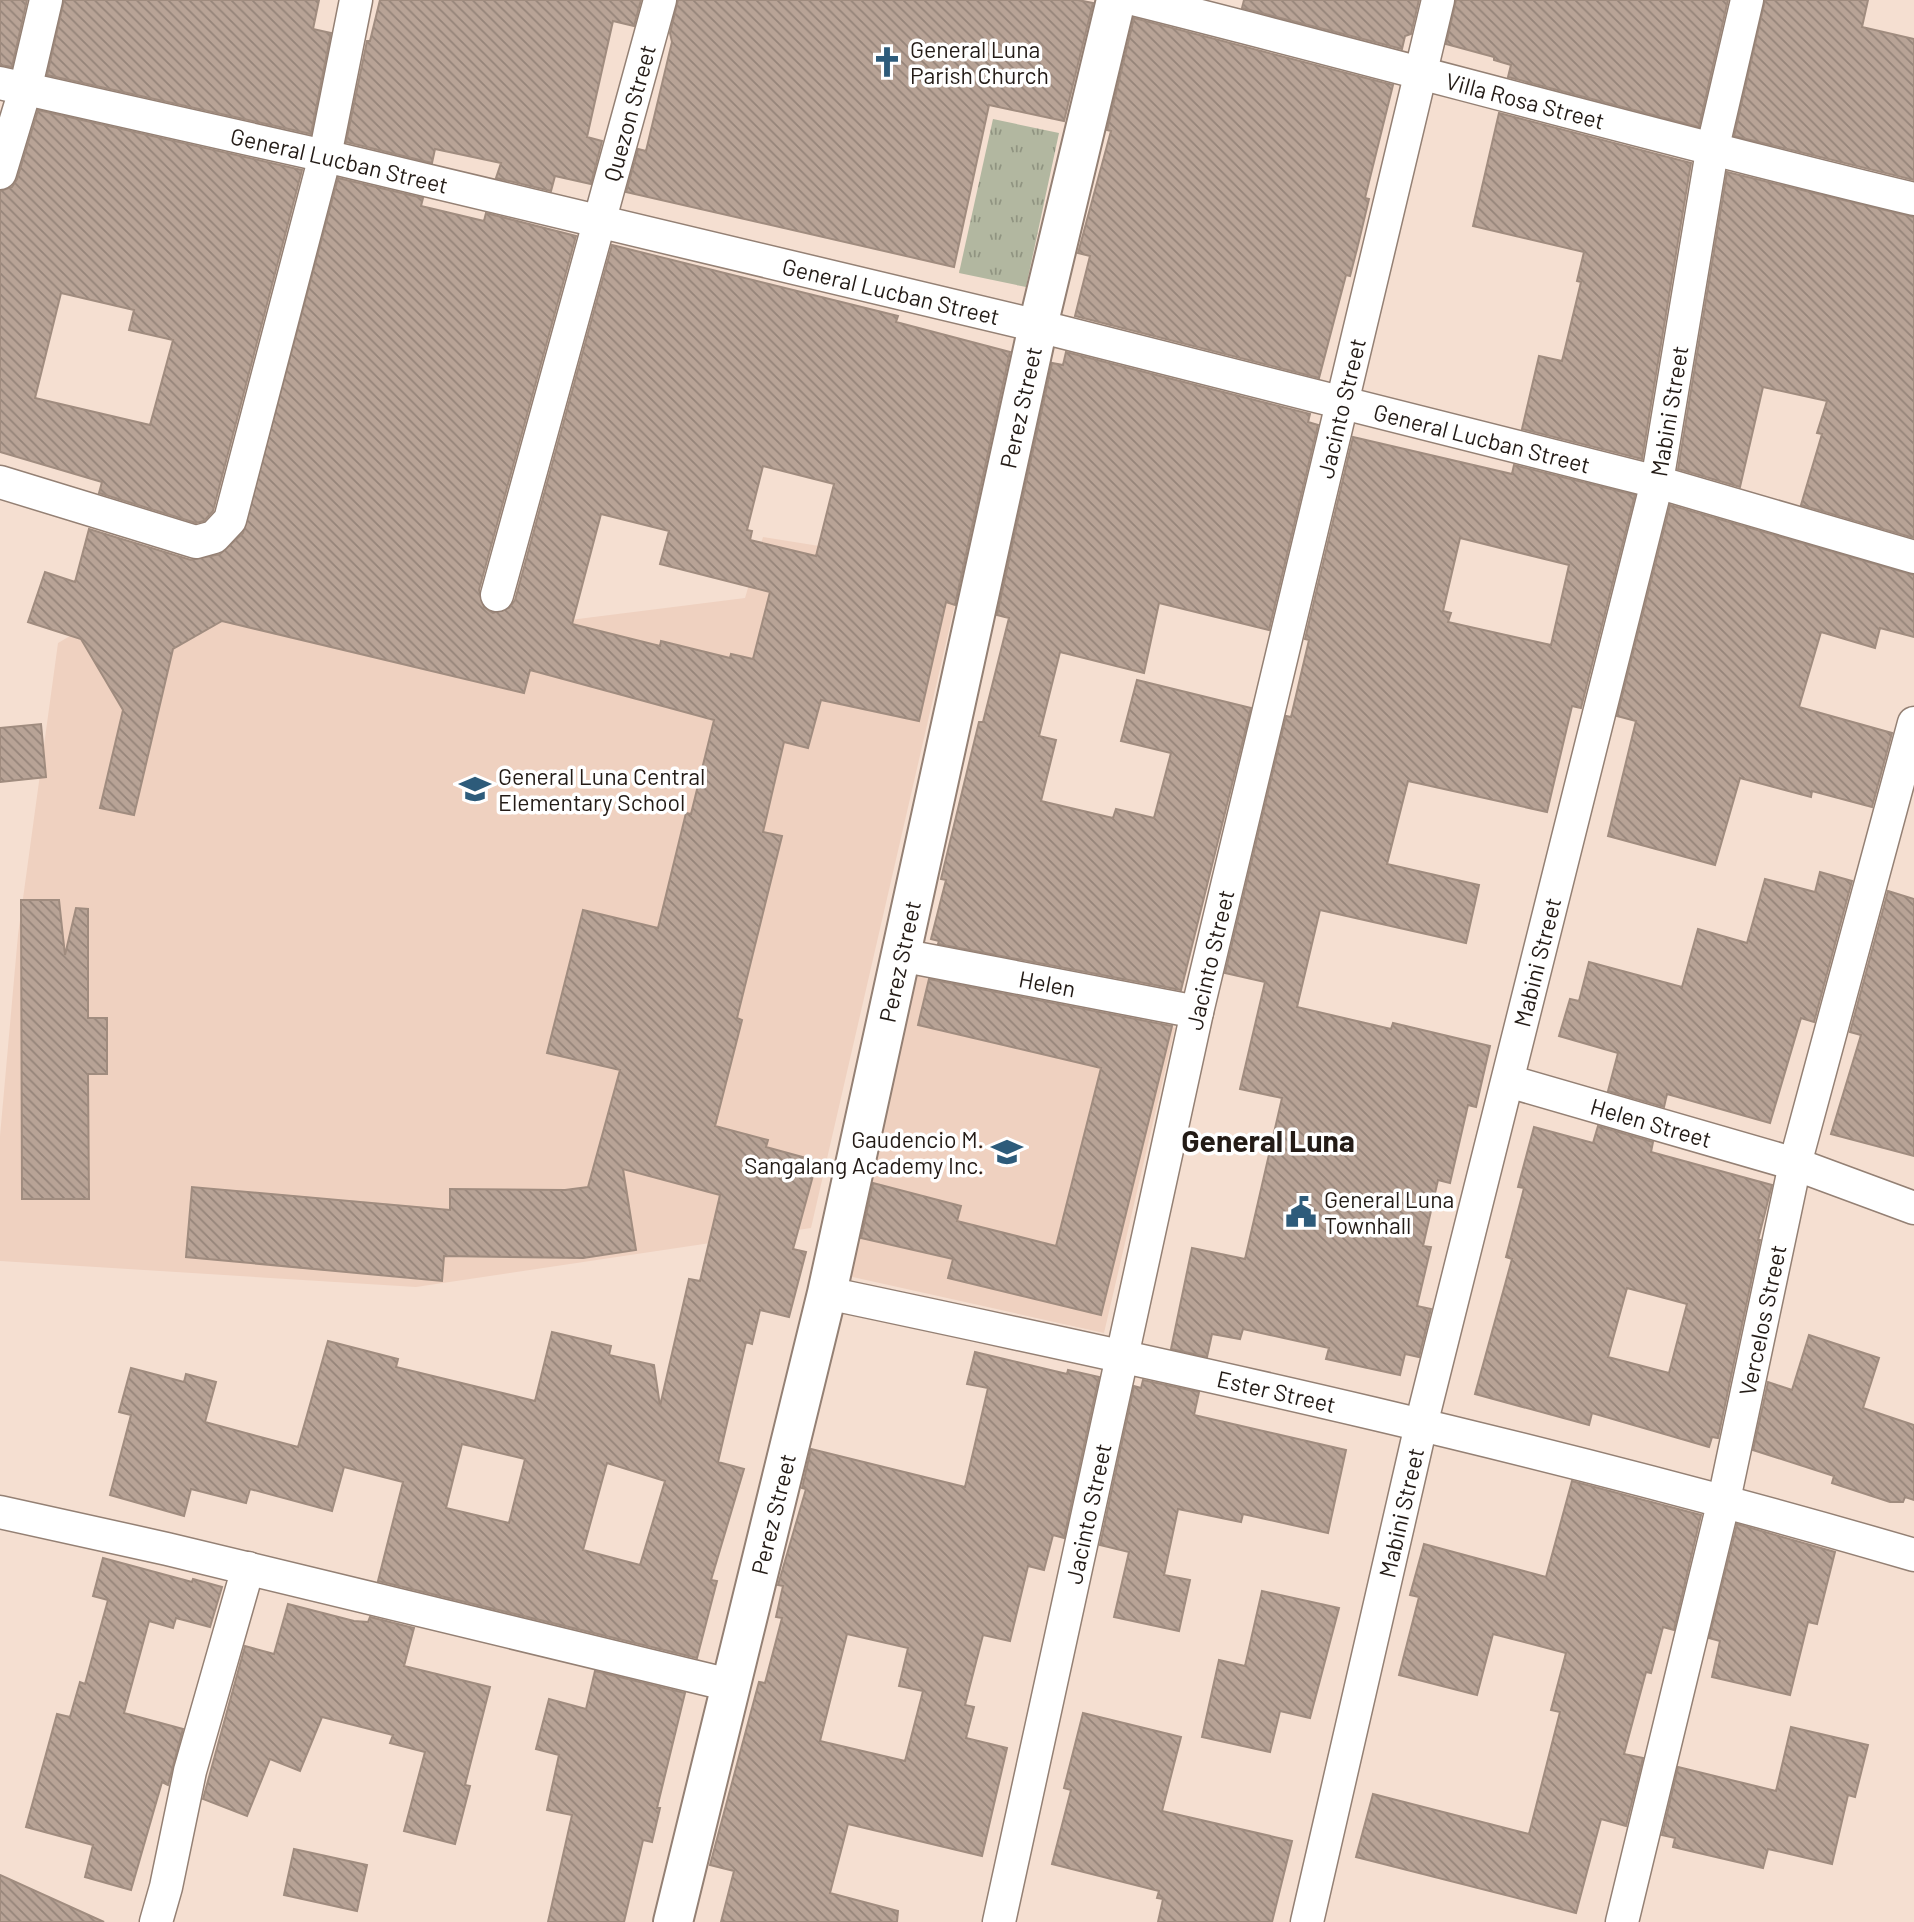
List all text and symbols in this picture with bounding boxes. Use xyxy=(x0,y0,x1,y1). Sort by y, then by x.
place label: General Luna Parish Church xyxy=(910,35,1049,89)
street label: Quezon Street xyxy=(597,41,661,184)
church icon: General Luna Parish Church xyxy=(870,45,904,79)
street label: Villa Rosa Street xyxy=(1443,66,1608,135)
street label: General Lucban Street xyxy=(228,121,451,199)
street label: General Lucban Street xyxy=(780,252,1002,330)
street label: Jacinto Street xyxy=(1311,335,1371,481)
street label: Mabini Street xyxy=(1644,343,1693,479)
street label: Perez Street xyxy=(993,344,1047,471)
street label: General Lucban Street xyxy=(1371,397,1593,479)
place label: General Luna Central Elementary School xyxy=(498,762,705,816)
school or university icon: General Luna Central Elementary School xyxy=(458,772,492,806)
street label: Jacinto Street xyxy=(1180,887,1240,1033)
street label: Mabini Street xyxy=(1507,895,1566,1030)
street label: Perez Street xyxy=(872,898,926,1025)
street label: Helen xyxy=(1017,964,1078,1002)
street label: Helen Street xyxy=(1587,1092,1715,1153)
district label: General Luna xyxy=(1181,1122,1355,1158)
place label: Gaudencio M. Sangalang Academy Inc. xyxy=(744,1125,984,1179)
school or university icon: Gaudencio M. Sangalang Academy Inc. xyxy=(990,1135,1024,1169)
place label: General Luna Townhall xyxy=(1324,1185,1454,1239)
public building icon: General Luna Townhall xyxy=(1284,1195,1318,1229)
street label: Vercelos Street xyxy=(1732,1242,1792,1398)
street label: Ester Street xyxy=(1214,1364,1339,1418)
street label: Jacinto Street xyxy=(1059,1441,1117,1587)
street label: Mabini Street xyxy=(1372,1445,1429,1580)
street label: Perez Street xyxy=(745,1451,801,1577)

